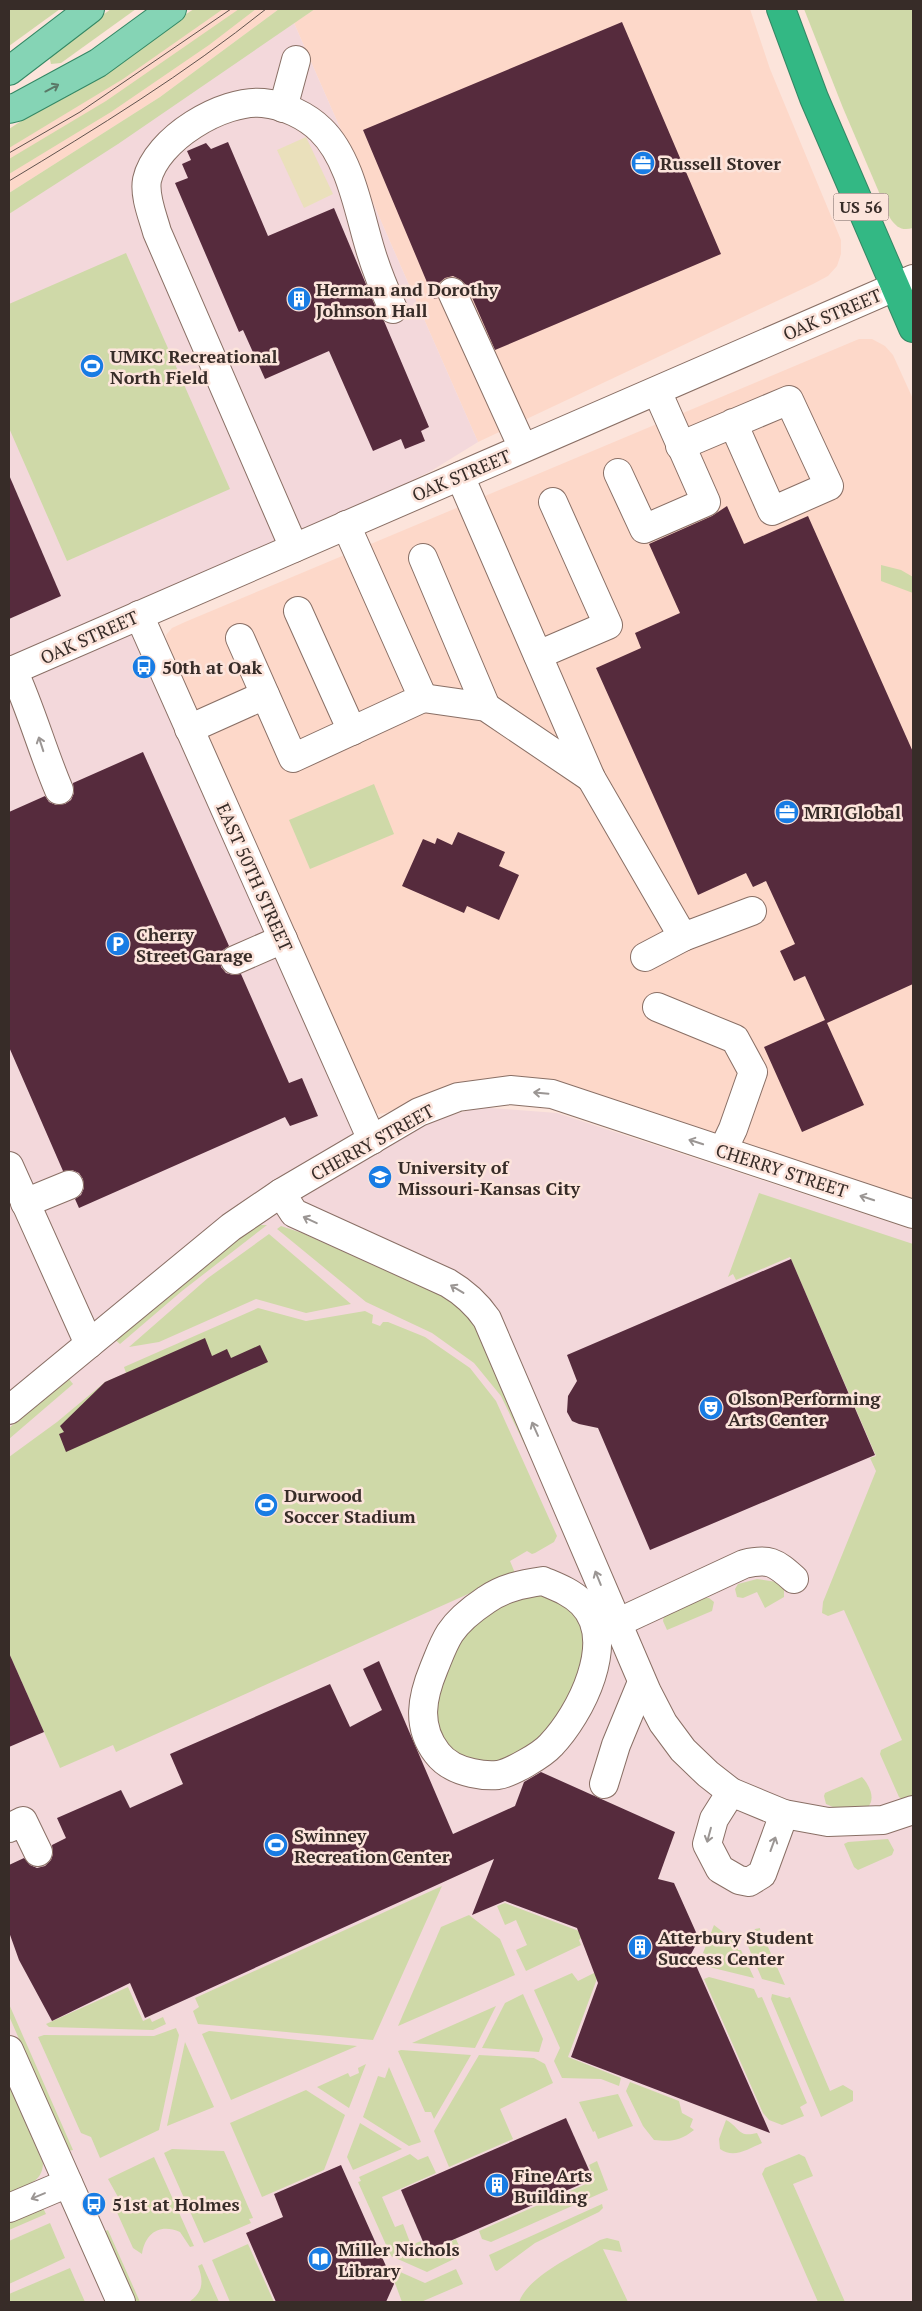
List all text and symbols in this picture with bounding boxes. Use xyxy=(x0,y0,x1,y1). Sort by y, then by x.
one-way arrow xyxy=(45,83,60,93)
office icon: Russell Stover xyxy=(630,150,656,176)
place label: Russell Stover xyxy=(660,151,781,175)
road number: US 56 xyxy=(834,193,888,220)
place label: Herman and Dorothy Johnson Hall xyxy=(316,277,499,322)
street label: OAK STREET xyxy=(779,282,885,346)
building icon: Herman and Dorothy Johnson Hall xyxy=(286,286,312,312)
place label: UMKC Recreational North Field xyxy=(110,344,278,389)
sports icon: UMKC Recreational North Field xyxy=(79,353,105,379)
street label: OAK STREET xyxy=(408,443,514,507)
street label: OAK STREET xyxy=(36,605,142,669)
bus stop icon: 50th at Oak xyxy=(131,654,157,680)
place label: 50th at Oak xyxy=(162,655,263,679)
one-way arrow xyxy=(35,737,45,753)
street label: EAST 50TH STREET xyxy=(211,799,299,955)
office icon: MRI Global xyxy=(774,799,800,825)
place label: MRI Global xyxy=(804,800,901,824)
place label: Cherry Street Garage xyxy=(136,922,253,967)
parking icon: Cherry Street Garage xyxy=(105,931,131,957)
one-way arrow xyxy=(534,1088,550,1098)
street label: CHERRY STREET xyxy=(306,1098,438,1186)
one-way arrow xyxy=(688,1136,704,1146)
street label: CHERRY STREET xyxy=(713,1137,851,1203)
place label: University of Missouri-Kansas City xyxy=(398,1155,580,1200)
school or university icon: University of Missouri-Kansas City xyxy=(367,1164,393,1190)
one-way arrow xyxy=(859,1193,875,1203)
one-way arrow xyxy=(303,1215,318,1224)
one-way arrow xyxy=(451,1284,465,1294)
place label: Olson Performing Arts Center xyxy=(728,1386,881,1431)
theatre icon: Olson Performing Arts Center xyxy=(698,1395,724,1421)
one-way arrow xyxy=(529,1422,539,1437)
place label: Durwood Soccer Stadium xyxy=(284,1483,416,1528)
sports icon: Durwood Soccer Stadium xyxy=(253,1492,279,1518)
one-way arrow xyxy=(593,1571,603,1586)
place label: Swinney Recreation Center xyxy=(294,1823,450,1868)
one-way arrow xyxy=(704,1827,714,1843)
sports icon: Swinney Recreation Center xyxy=(263,1832,289,1858)
one-way arrow xyxy=(769,1837,778,1852)
place label: Atterbury Student Success Center xyxy=(658,1925,814,1970)
building icon: Atterbury Student Success Center xyxy=(627,1934,653,1960)
place label: Fine Arts Building xyxy=(514,2163,592,2208)
building icon: Fine Arts Building xyxy=(484,2172,510,2198)
one-way arrow xyxy=(31,2191,46,2201)
bus stop icon: 51st at Holmes xyxy=(81,2191,107,2217)
place label: 51st at Holmes xyxy=(112,2192,240,2216)
place label: Miller Nichols Library xyxy=(338,2237,460,2282)
library icon: Miller Nichols Library xyxy=(307,2246,333,2272)

